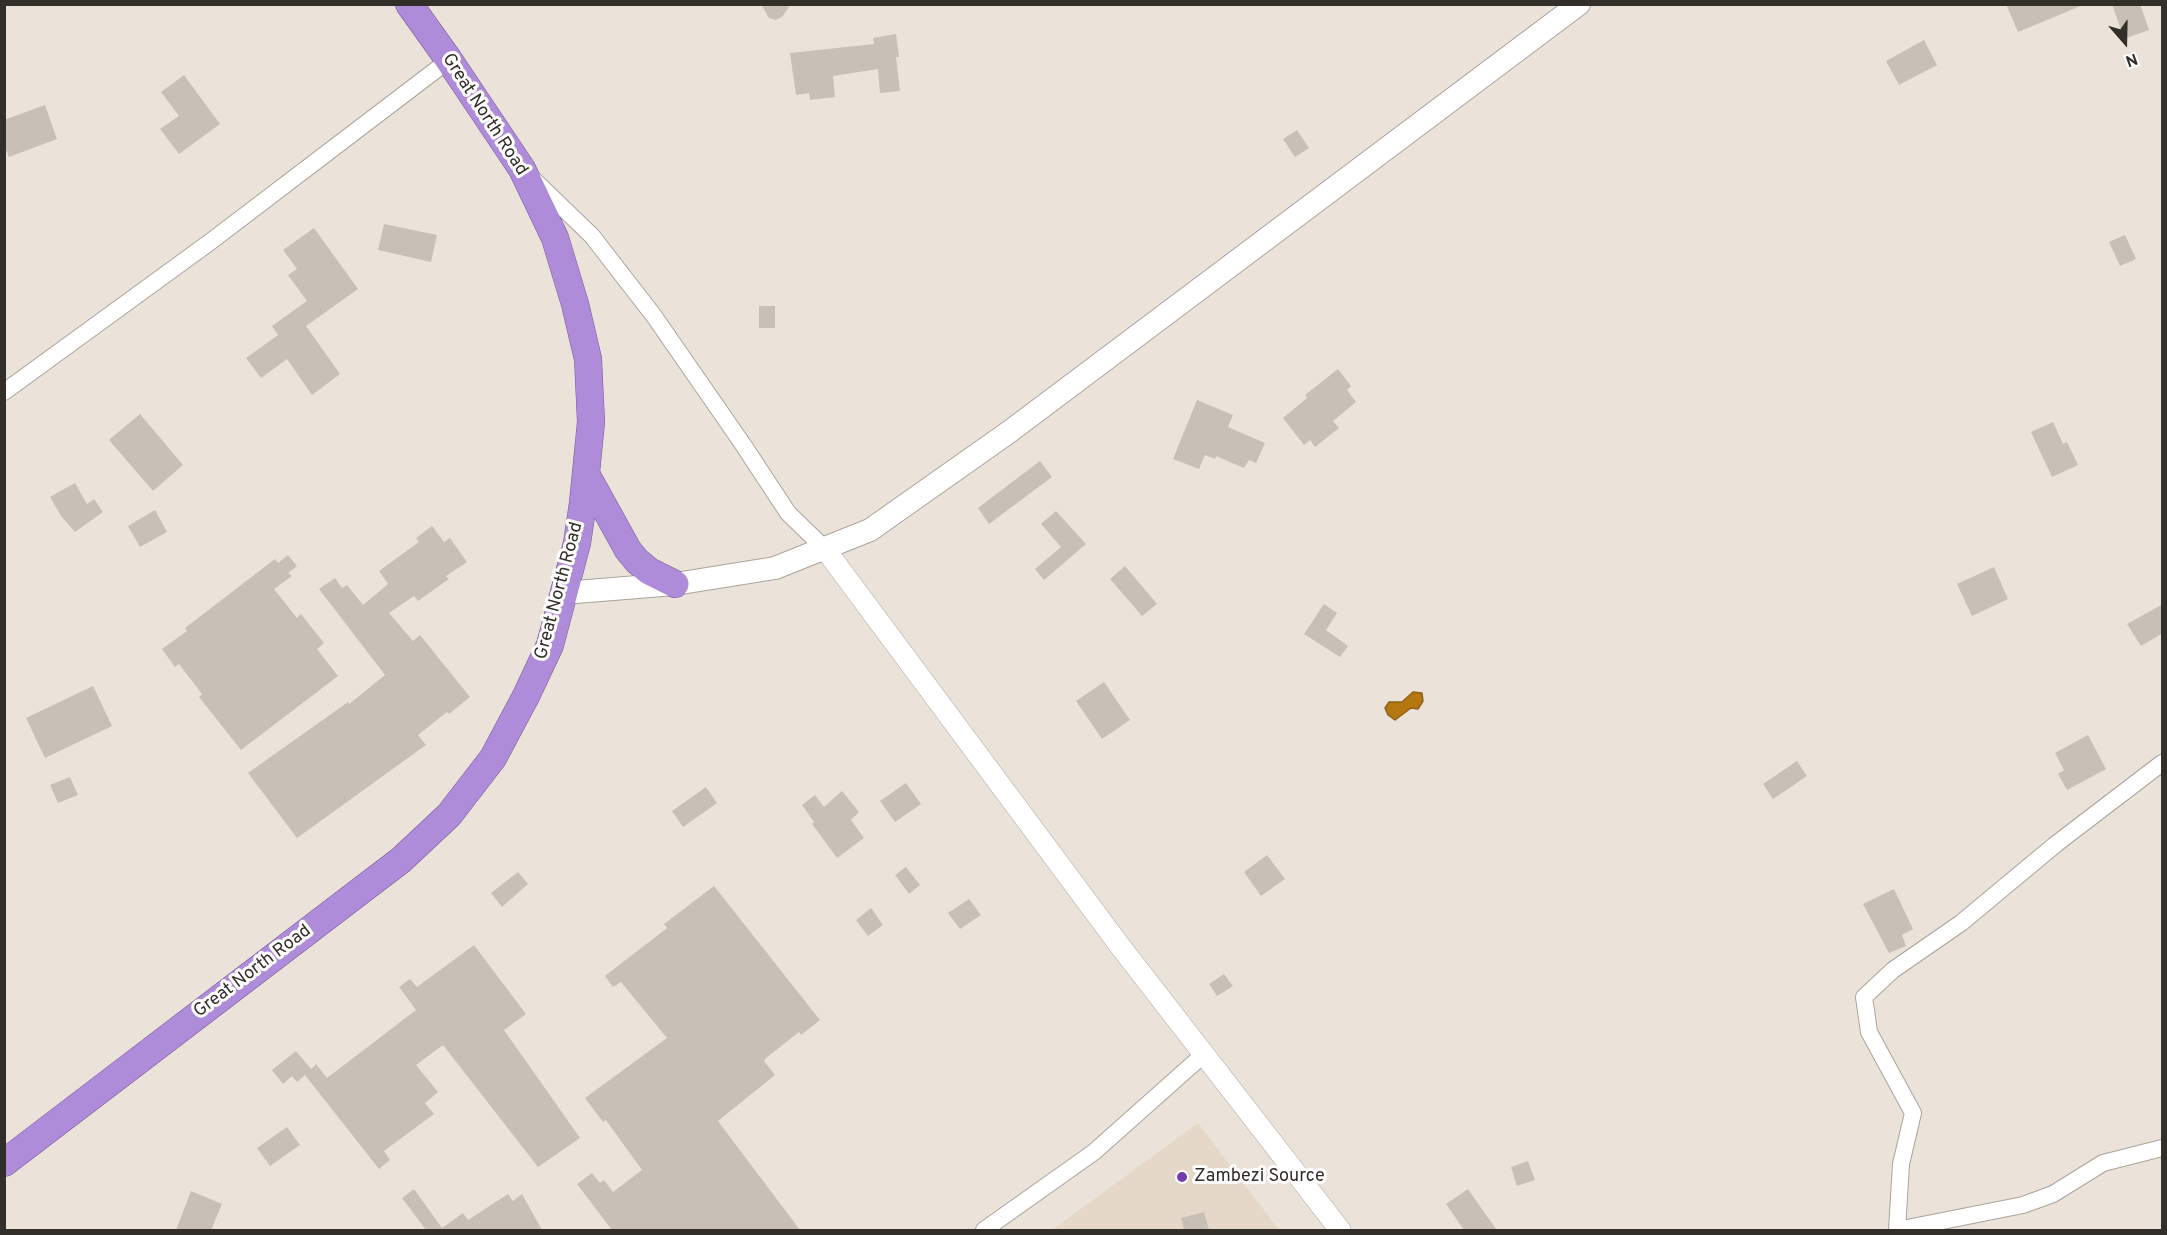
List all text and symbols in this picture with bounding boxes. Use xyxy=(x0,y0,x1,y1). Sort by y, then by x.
north arrow xyxy=(2095,12,2155,72)
text: N xyxy=(2122,48,2140,70)
street label: Great North Road xyxy=(436,50,532,180)
street label: Great North Road xyxy=(531,520,589,662)
street label: Great North Road xyxy=(190,921,316,1023)
place label: Zambezi Source xyxy=(1194,1166,1325,1188)
marker: Zambezi Source xyxy=(1175,1170,1189,1184)

